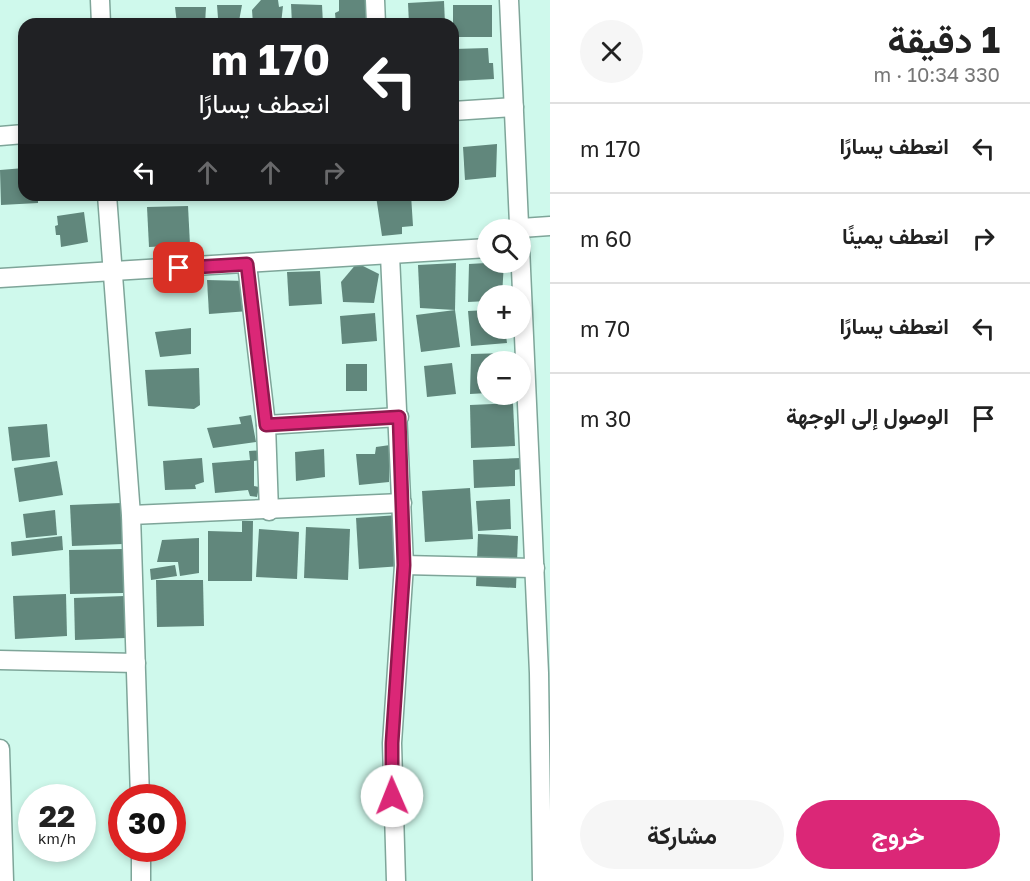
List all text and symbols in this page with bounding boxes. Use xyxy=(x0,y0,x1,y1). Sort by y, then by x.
text: 1 دقيقة xyxy=(888,18,1000,61)
button: close xyxy=(580,20,643,83)
text: 170 m xyxy=(211,34,330,84)
icon: left xyxy=(351,42,429,120)
text: 330 m · 10:34 xyxy=(873,62,1000,86)
text: انعطف يسارًا xyxy=(199,87,330,119)
text: انعطف يسارًا xyxy=(839,132,949,159)
icon: left xyxy=(967,132,1000,165)
text: 170 m xyxy=(580,135,641,162)
icon: left xyxy=(128,156,161,189)
icon: ahead xyxy=(191,156,224,189)
icon: ahead xyxy=(254,156,287,189)
icon: right xyxy=(317,156,350,189)
map controls xyxy=(477,219,531,405)
button: search xyxy=(477,219,531,273)
text: انعطف يمينًا xyxy=(842,222,949,249)
icon: right xyxy=(967,222,1000,255)
text: 60 m xyxy=(580,225,632,252)
pin xyxy=(153,242,204,293)
icon: arrive xyxy=(162,251,195,284)
button: + xyxy=(477,285,531,339)
text: انعطف يسارًا xyxy=(839,312,949,339)
icon: left xyxy=(967,312,1000,345)
text: 70 m xyxy=(580,315,630,342)
button: − xyxy=(477,351,531,405)
text: الوصول إلى الوجهة xyxy=(786,402,949,429)
icon: arrive xyxy=(967,402,1000,435)
text: 30 m xyxy=(580,405,632,432)
position arrow xyxy=(360,764,424,828)
speed limit sign: 30 xyxy=(108,784,186,862)
text: 22 xyxy=(39,798,75,834)
button: مشاركة xyxy=(580,800,784,869)
button: خروج xyxy=(796,800,1000,869)
text: km/h xyxy=(38,829,76,847)

